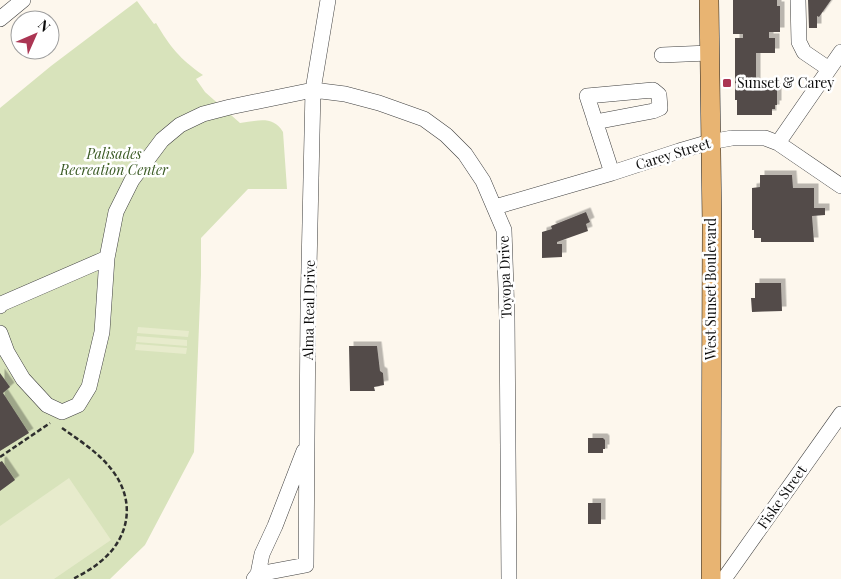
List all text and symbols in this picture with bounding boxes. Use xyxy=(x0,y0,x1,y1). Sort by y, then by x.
north arrow xyxy=(10,10,60,60)
text: N xyxy=(34,15,55,36)
place label: Sunset & Carey xyxy=(737,73,834,92)
marker: Sunset & Carey xyxy=(721,77,733,89)
street label: Carey Street xyxy=(633,133,714,174)
park label: Palisades Recreation Center xyxy=(59,144,169,179)
street label: West Sunset Boulevard xyxy=(701,218,720,361)
street label: Toyopa Drive xyxy=(494,235,515,319)
street label: Alma Real Drive xyxy=(298,260,319,361)
street label: Fiske Street xyxy=(753,460,811,532)

